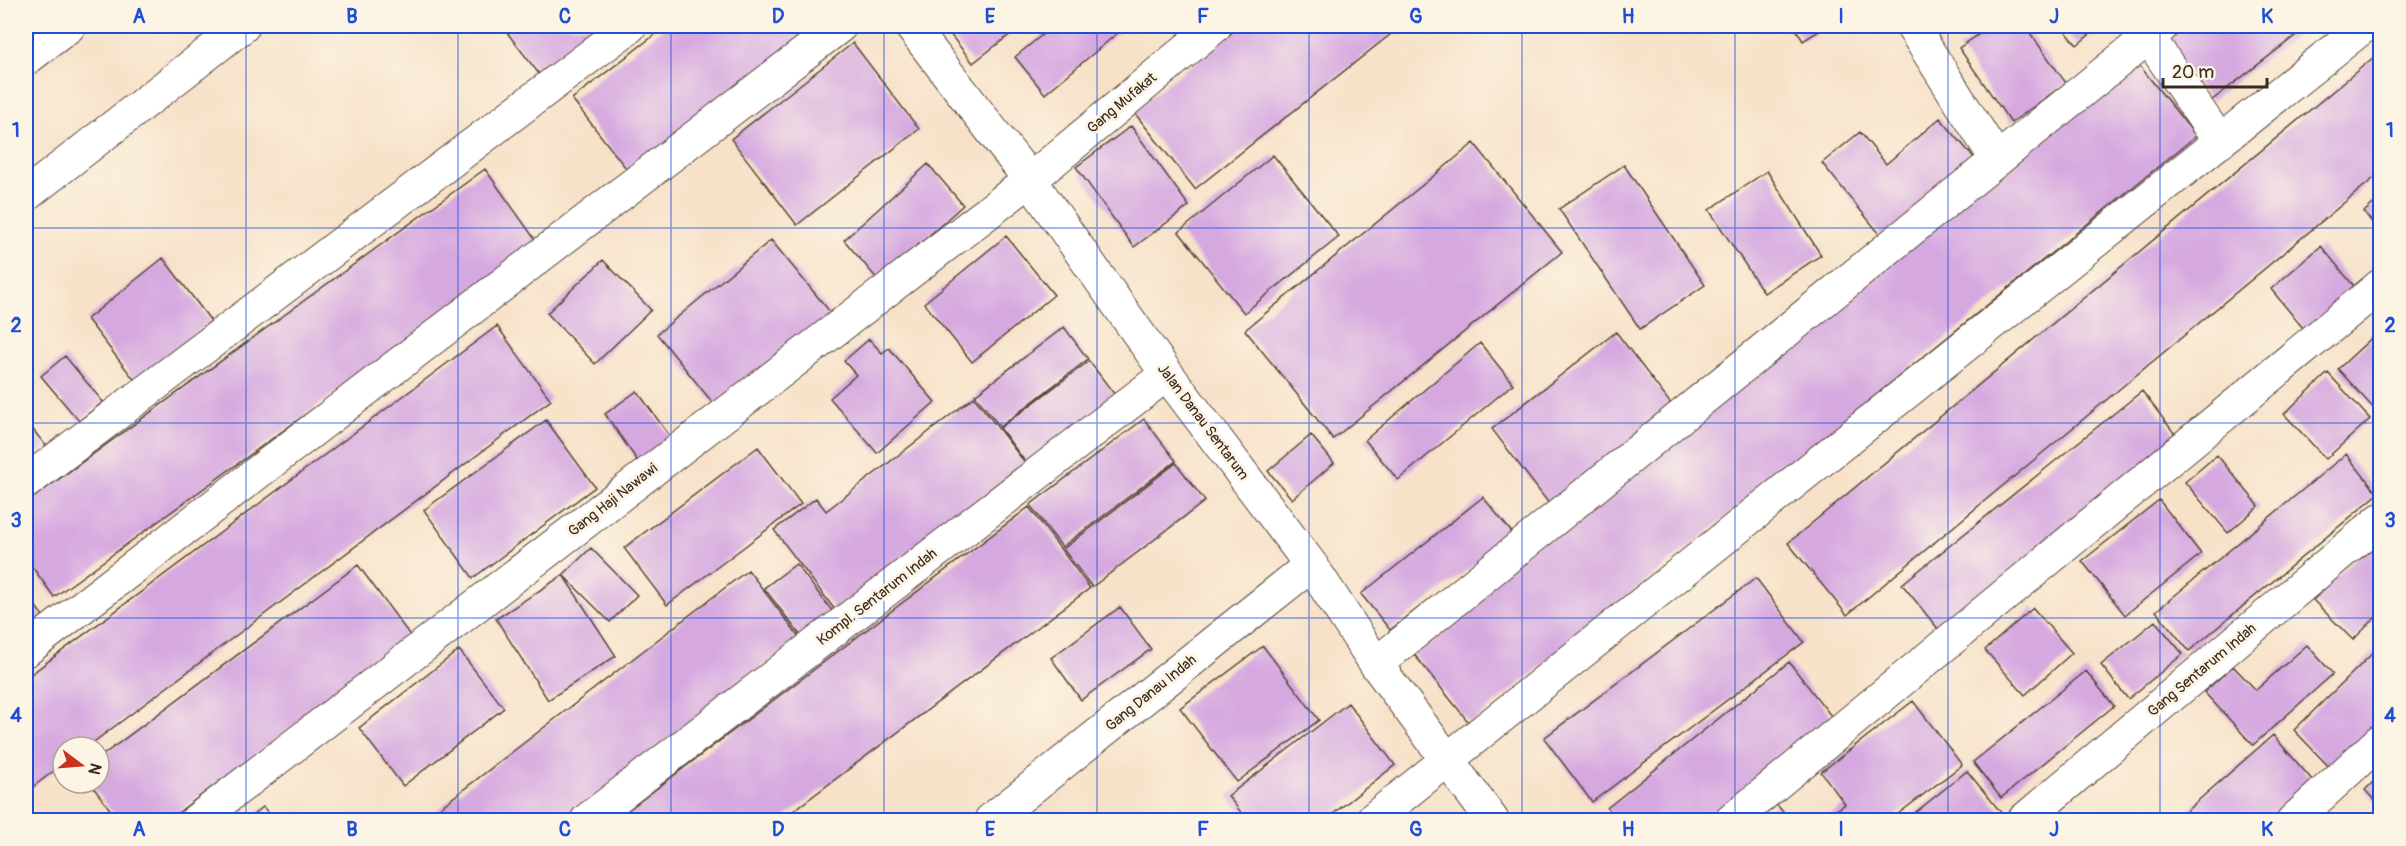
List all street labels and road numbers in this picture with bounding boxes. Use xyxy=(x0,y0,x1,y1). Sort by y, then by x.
street label: Gang Mufakat xyxy=(1083,68,1162,138)
street label: Jalan Danau Sentarum xyxy=(1153,360,1253,484)
street label: Gang Haji Nawawi xyxy=(564,459,662,541)
street label: Kompl. Sentarum Indah xyxy=(813,544,941,650)
street label: Gang Sentarum Indah xyxy=(2144,619,2260,721)
street label: Gang Danau Indah xyxy=(1102,650,1200,736)

